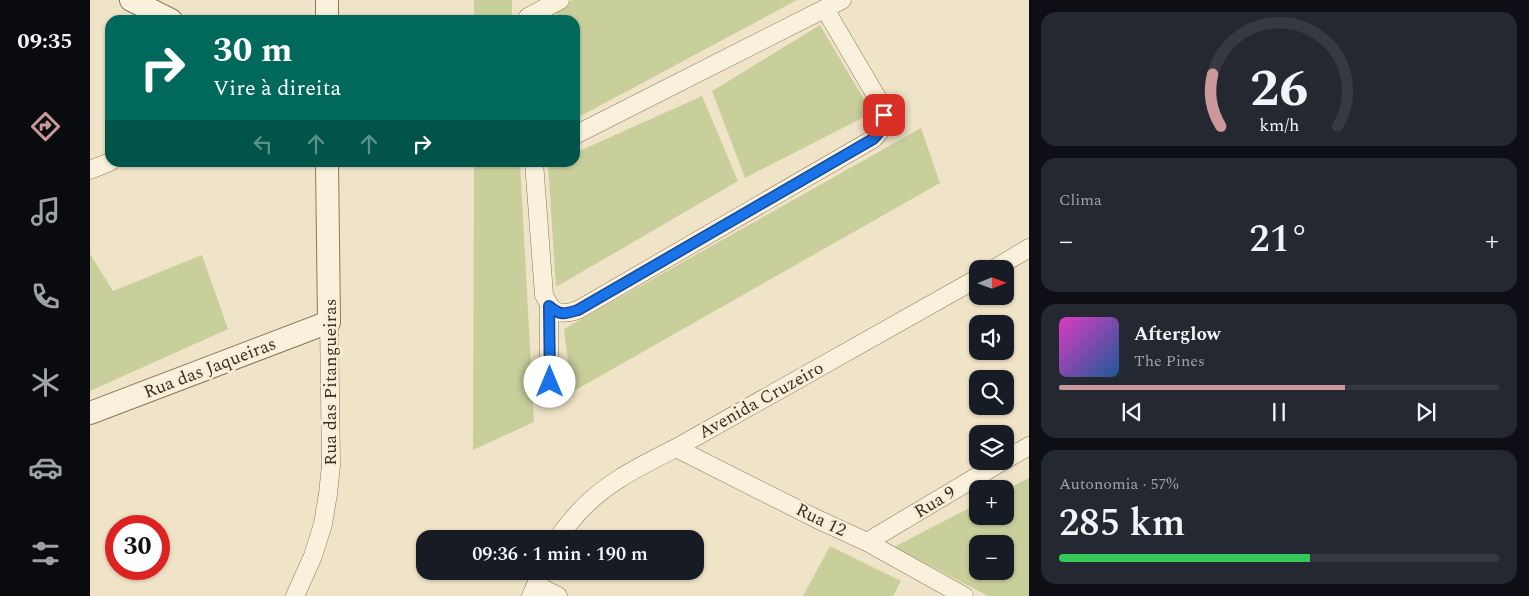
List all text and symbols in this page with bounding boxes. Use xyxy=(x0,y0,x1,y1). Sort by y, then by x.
text: 30 m xyxy=(213,24,293,77)
text: 09:35 xyxy=(17,25,73,58)
icon: right xyxy=(130,35,195,100)
text: 26 xyxy=(1250,50,1308,129)
text: Vire à direita xyxy=(213,72,341,105)
pin xyxy=(863,94,905,136)
icon: arrive xyxy=(870,101,898,129)
icon: directions xyxy=(28,109,63,144)
text: km/h xyxy=(1259,112,1299,139)
icon: left xyxy=(249,130,277,158)
icon: ahead xyxy=(302,130,330,158)
icon: ahead xyxy=(355,130,383,158)
icon: right xyxy=(408,130,436,158)
text: Clima xyxy=(1059,188,1102,212)
icon: music xyxy=(28,194,63,229)
text: 21° xyxy=(1249,211,1309,269)
text: − xyxy=(1059,220,1073,263)
text: + xyxy=(1485,220,1499,263)
north arrow xyxy=(969,260,1014,305)
map controls xyxy=(969,260,1014,580)
icon: phone xyxy=(28,279,63,314)
street label: Rua das Pitangueiras xyxy=(317,298,344,466)
button: sound xyxy=(969,315,1014,360)
text: Afterglow xyxy=(1134,320,1221,349)
street label: Rua das Jaqueiras xyxy=(140,330,280,406)
text: The Pines xyxy=(1134,349,1205,373)
street label: Avenida Cruzeiro xyxy=(693,354,829,446)
position arrow xyxy=(523,355,575,407)
icon: climate xyxy=(28,365,63,400)
button: search xyxy=(969,370,1014,415)
icon: previous xyxy=(1118,398,1146,426)
icon: pause xyxy=(1265,398,1293,426)
icon: next xyxy=(1412,398,1440,426)
button: layers xyxy=(969,425,1014,470)
icon: car xyxy=(28,450,63,485)
text: Autonomia · 57% xyxy=(1059,472,1178,496)
street label: Rua 9 xyxy=(909,479,961,525)
button: + xyxy=(969,480,1014,525)
text: 285 km xyxy=(1059,495,1185,553)
street label: Rua 12 xyxy=(791,496,851,544)
speed limit sign: 30 xyxy=(105,515,170,580)
button: − xyxy=(969,535,1014,580)
icon: filters xyxy=(28,536,63,571)
text: 09:36 · 1 min · 190 m xyxy=(472,540,648,569)

